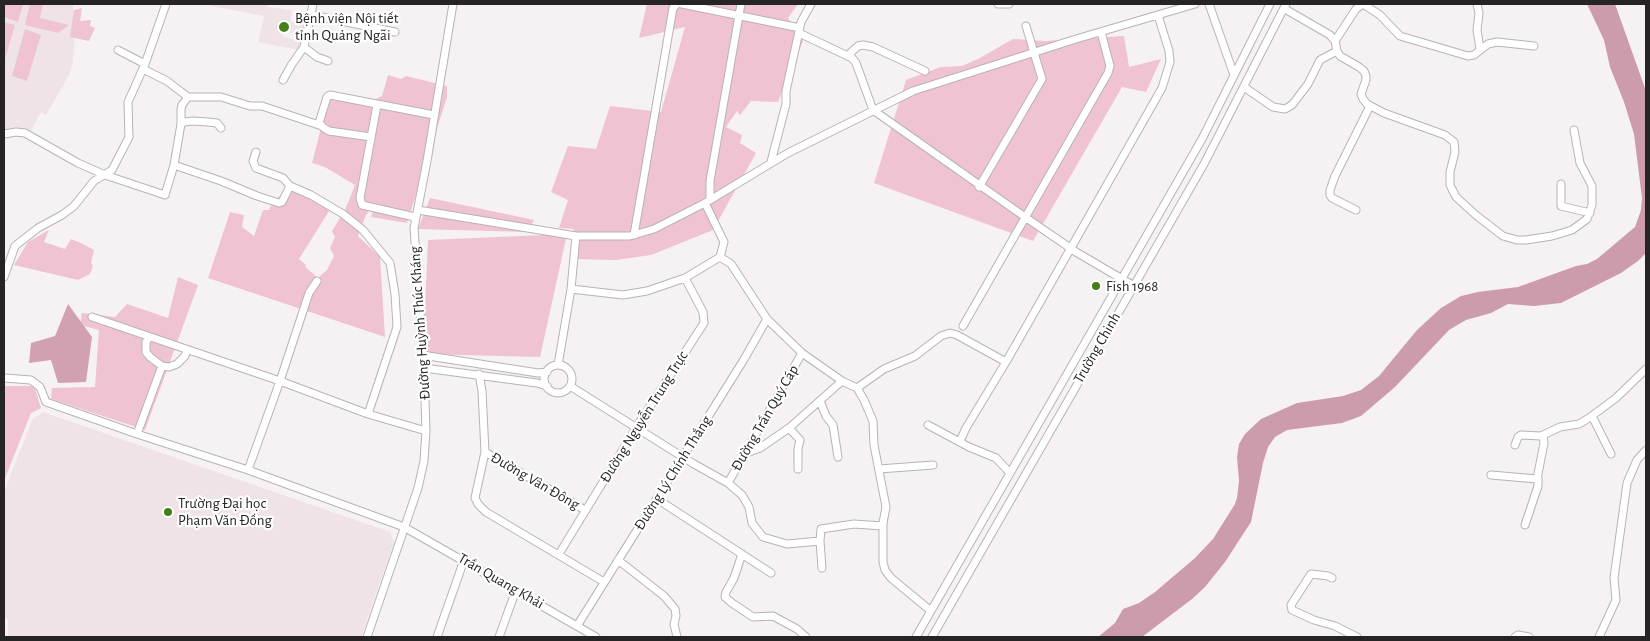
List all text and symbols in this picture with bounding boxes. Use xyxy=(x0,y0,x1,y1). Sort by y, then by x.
place label: Bệnh viện Nội tiết tỉnh Quảng Ngãi xyxy=(295,9,398,44)
marker: Bệnh viện Nội tiết tỉnh Quảng Ngãi xyxy=(277,20,291,34)
street label: Đường Huỳnh Thúc Kháng xyxy=(406,246,434,400)
place label: Fish 1968 xyxy=(1106,277,1158,295)
marker: Fish 1968 xyxy=(1090,280,1102,292)
street label: Trường Chinh xyxy=(1069,309,1125,387)
street label: Đường Nguyễn Trung Trực xyxy=(596,348,692,486)
street label: Đường Trần Quý Cáp xyxy=(727,362,803,474)
street label: Đường Lý Chính Thắng xyxy=(630,412,716,534)
street label: Đường Vân Đông xyxy=(487,448,583,514)
place label: Trường Đại học Phạm Văn Đồng xyxy=(178,494,272,529)
marker: Trường Đại học Phạm Văn Đồng xyxy=(162,506,174,518)
street label: Trần Quang Khải xyxy=(455,549,547,613)

